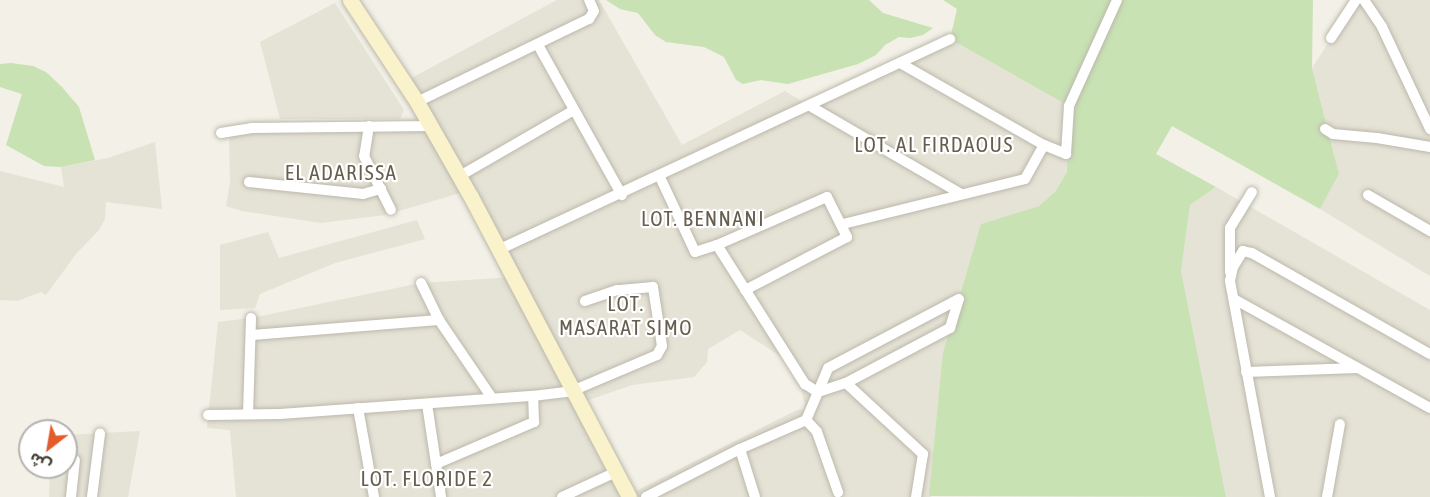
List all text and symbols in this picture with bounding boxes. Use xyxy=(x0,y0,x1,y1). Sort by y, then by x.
district label: LOT. AL FIRDAOUS xyxy=(854,131,1014,157)
district label: EL ADARISSA xyxy=(285,159,397,185)
district label: LOT. BENNANI xyxy=(641,205,765,231)
district label: LOT. MASARAT SIMO xyxy=(559,290,693,340)
north arrow xyxy=(18,419,78,479)
text: ش xyxy=(26,449,54,476)
district label: LOT. FLORIDE 2 xyxy=(360,465,494,491)

